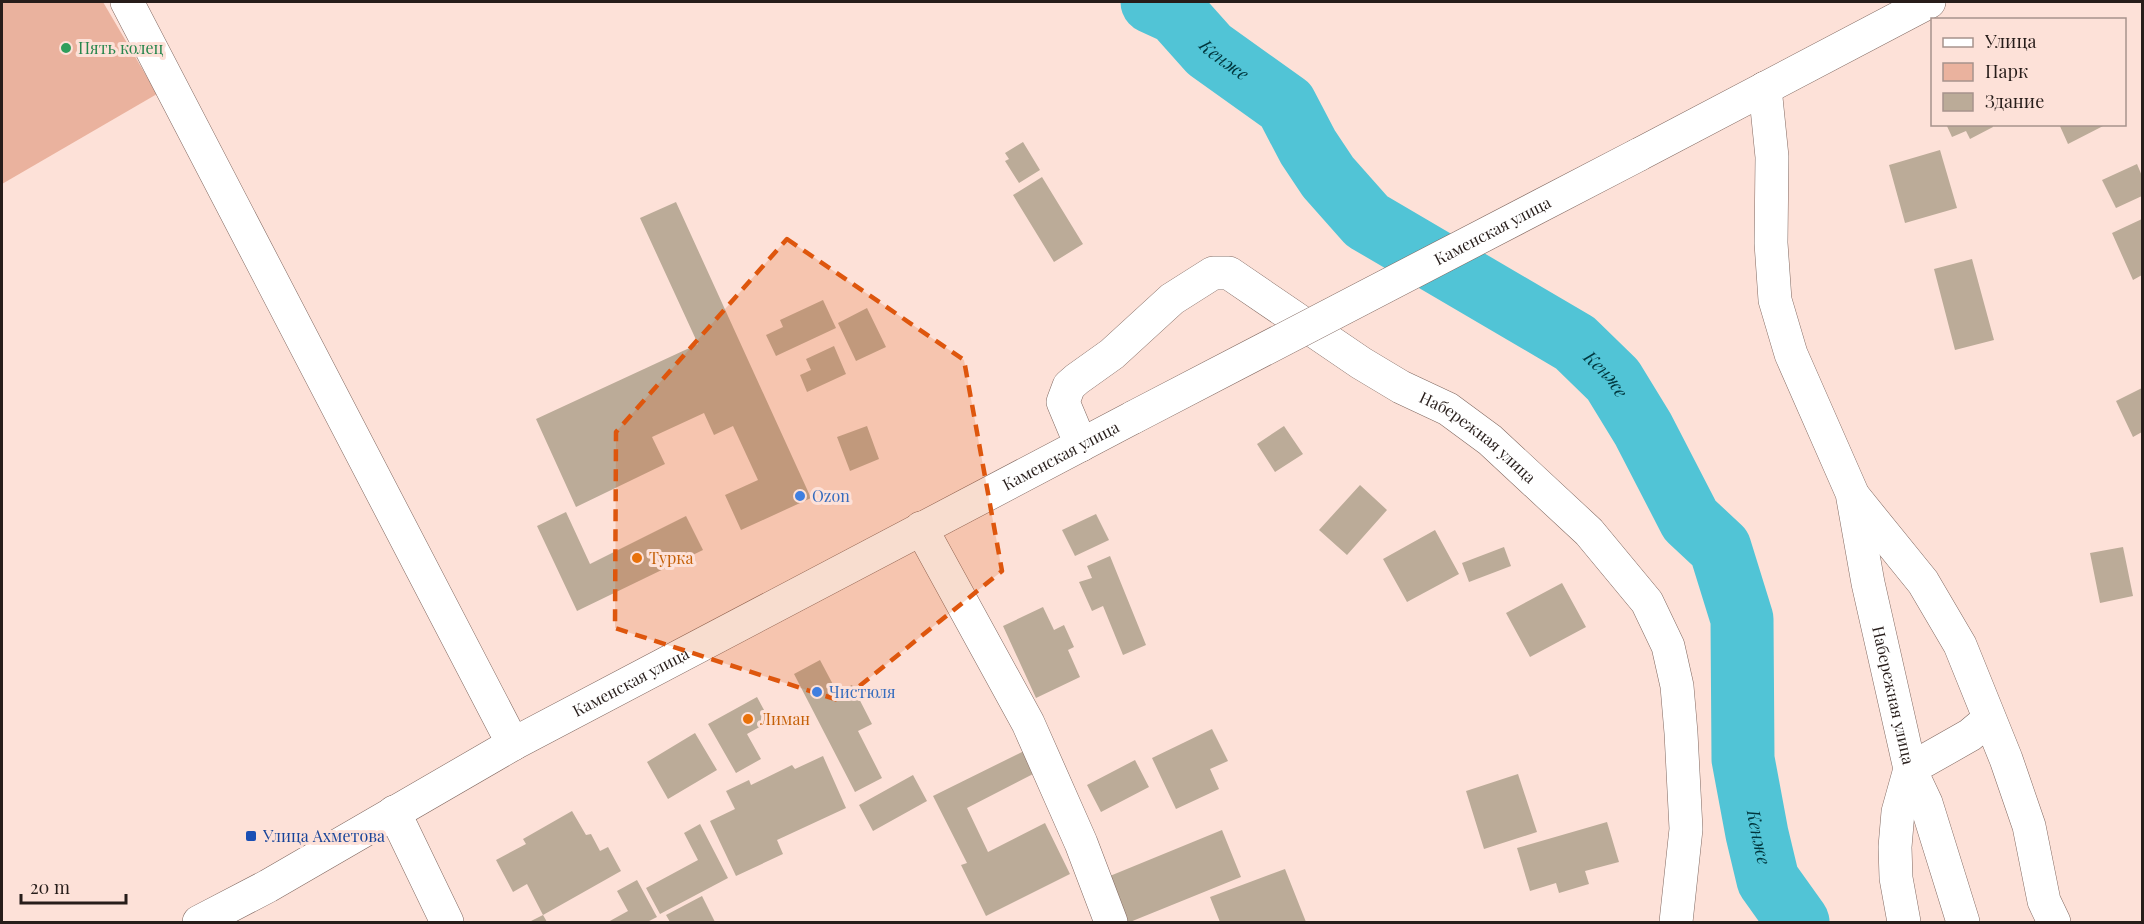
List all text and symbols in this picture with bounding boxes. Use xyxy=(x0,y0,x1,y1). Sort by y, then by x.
legend xyxy=(1931,18,2126,126)
text: Улица xyxy=(1984,29,2036,53)
water label: Кенже xyxy=(1194,33,1254,86)
place label: Пять колец xyxy=(78,37,164,58)
marker: Пять колец xyxy=(59,41,73,55)
text: Парк xyxy=(1985,59,2028,83)
text: Здание xyxy=(1985,89,2044,113)
street label: Каменская улица xyxy=(1430,191,1554,269)
water label: Кенже xyxy=(1578,344,1634,402)
street label: Набережная улица xyxy=(1416,386,1541,487)
street label: Каменская улица xyxy=(999,416,1122,494)
place label: Ozon xyxy=(812,485,850,506)
marker: Ozon xyxy=(793,489,807,503)
place label: Турка xyxy=(649,547,693,568)
marker: Турка xyxy=(630,551,644,565)
street label: Набережная улица xyxy=(1868,624,1920,766)
street label: Каменская улица xyxy=(569,642,692,721)
place label: Чистюля xyxy=(829,681,896,702)
marker: Чистюля xyxy=(810,685,824,699)
place label: Лиман xyxy=(759,708,810,729)
marker: Лиман xyxy=(741,712,755,726)
water label: Кенже xyxy=(1742,807,1777,867)
place label: Улица Ахметова xyxy=(262,825,385,846)
marker: Улица Ахметова xyxy=(244,829,258,843)
scale bar xyxy=(21,867,126,905)
text: 20 m xyxy=(30,875,70,899)

